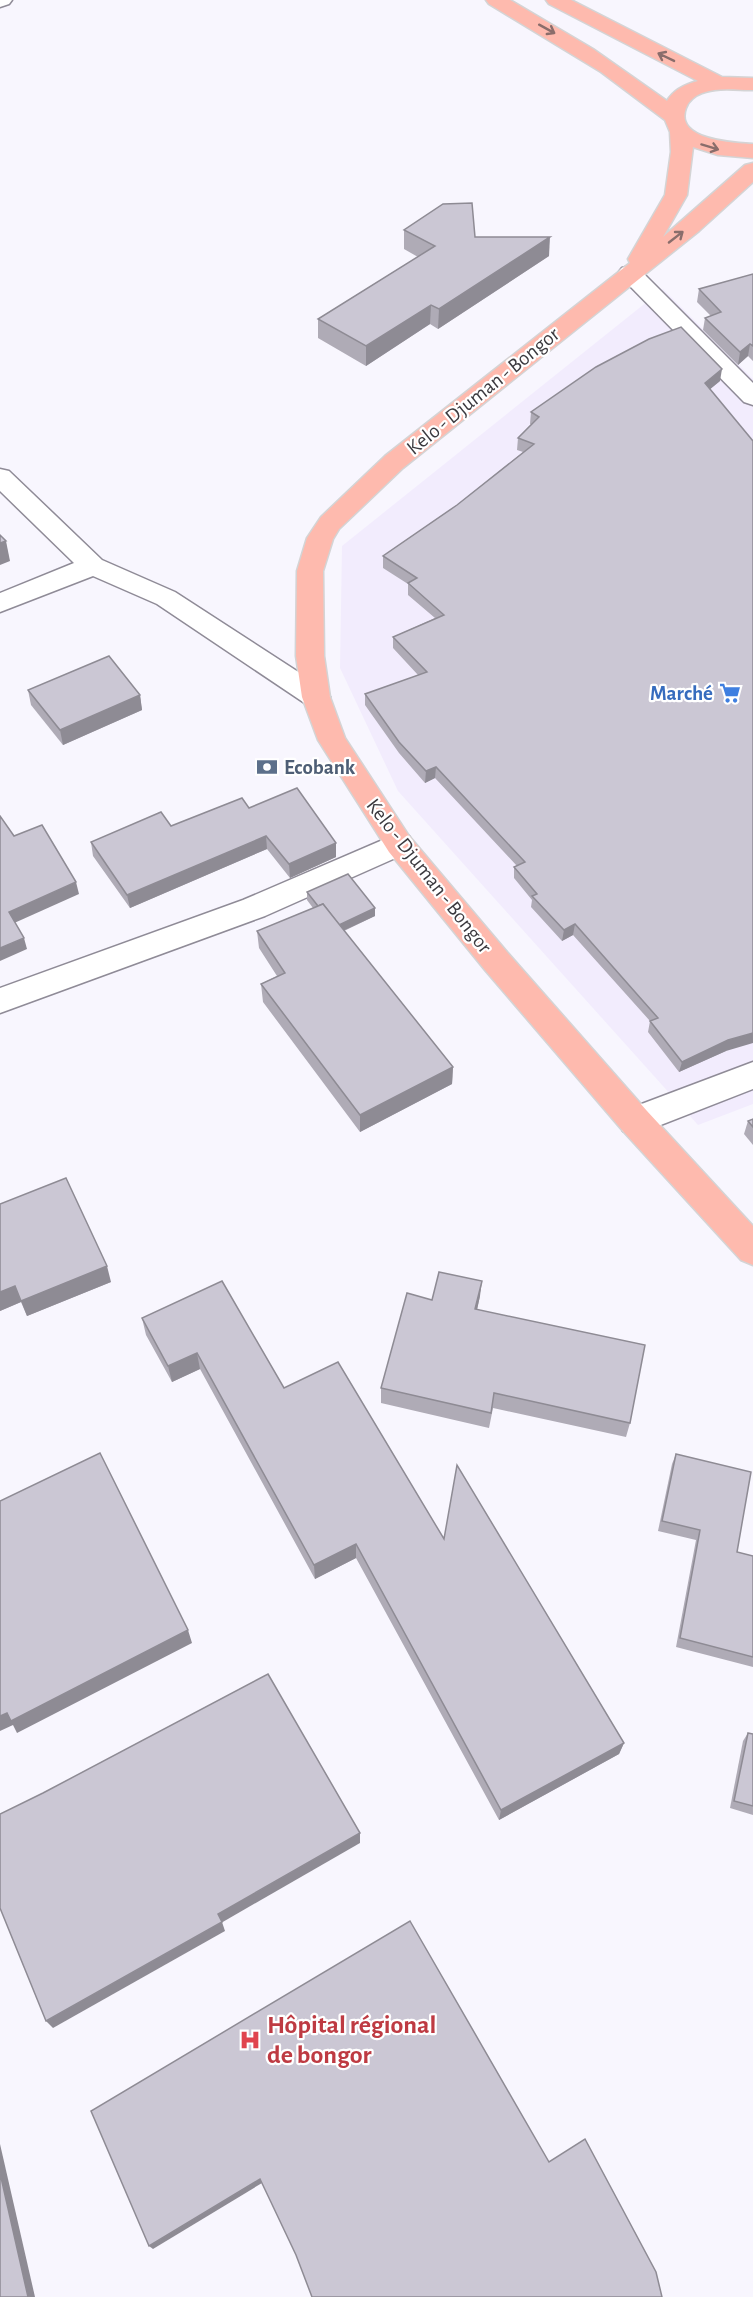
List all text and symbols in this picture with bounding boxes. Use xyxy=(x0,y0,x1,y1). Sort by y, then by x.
one-way arrow xyxy=(538,23,555,35)
one-way arrow xyxy=(657,51,675,63)
one-way arrow xyxy=(700,142,719,153)
one-way arrow xyxy=(668,231,684,244)
street label: Kelo - Djuman - Bongor xyxy=(403,323,563,459)
supermarket icon: Marché xyxy=(718,681,742,705)
place label: Marché xyxy=(650,683,713,704)
bank icon: Ecobank xyxy=(255,755,279,779)
place label: Ecobank xyxy=(284,757,356,778)
street label: Kelo - Djuman - Bongor xyxy=(362,795,496,957)
place label: Hôpital régional de bongor xyxy=(267,2012,436,2068)
hospital icon: Hôpital régional de bongor xyxy=(238,2028,262,2052)

